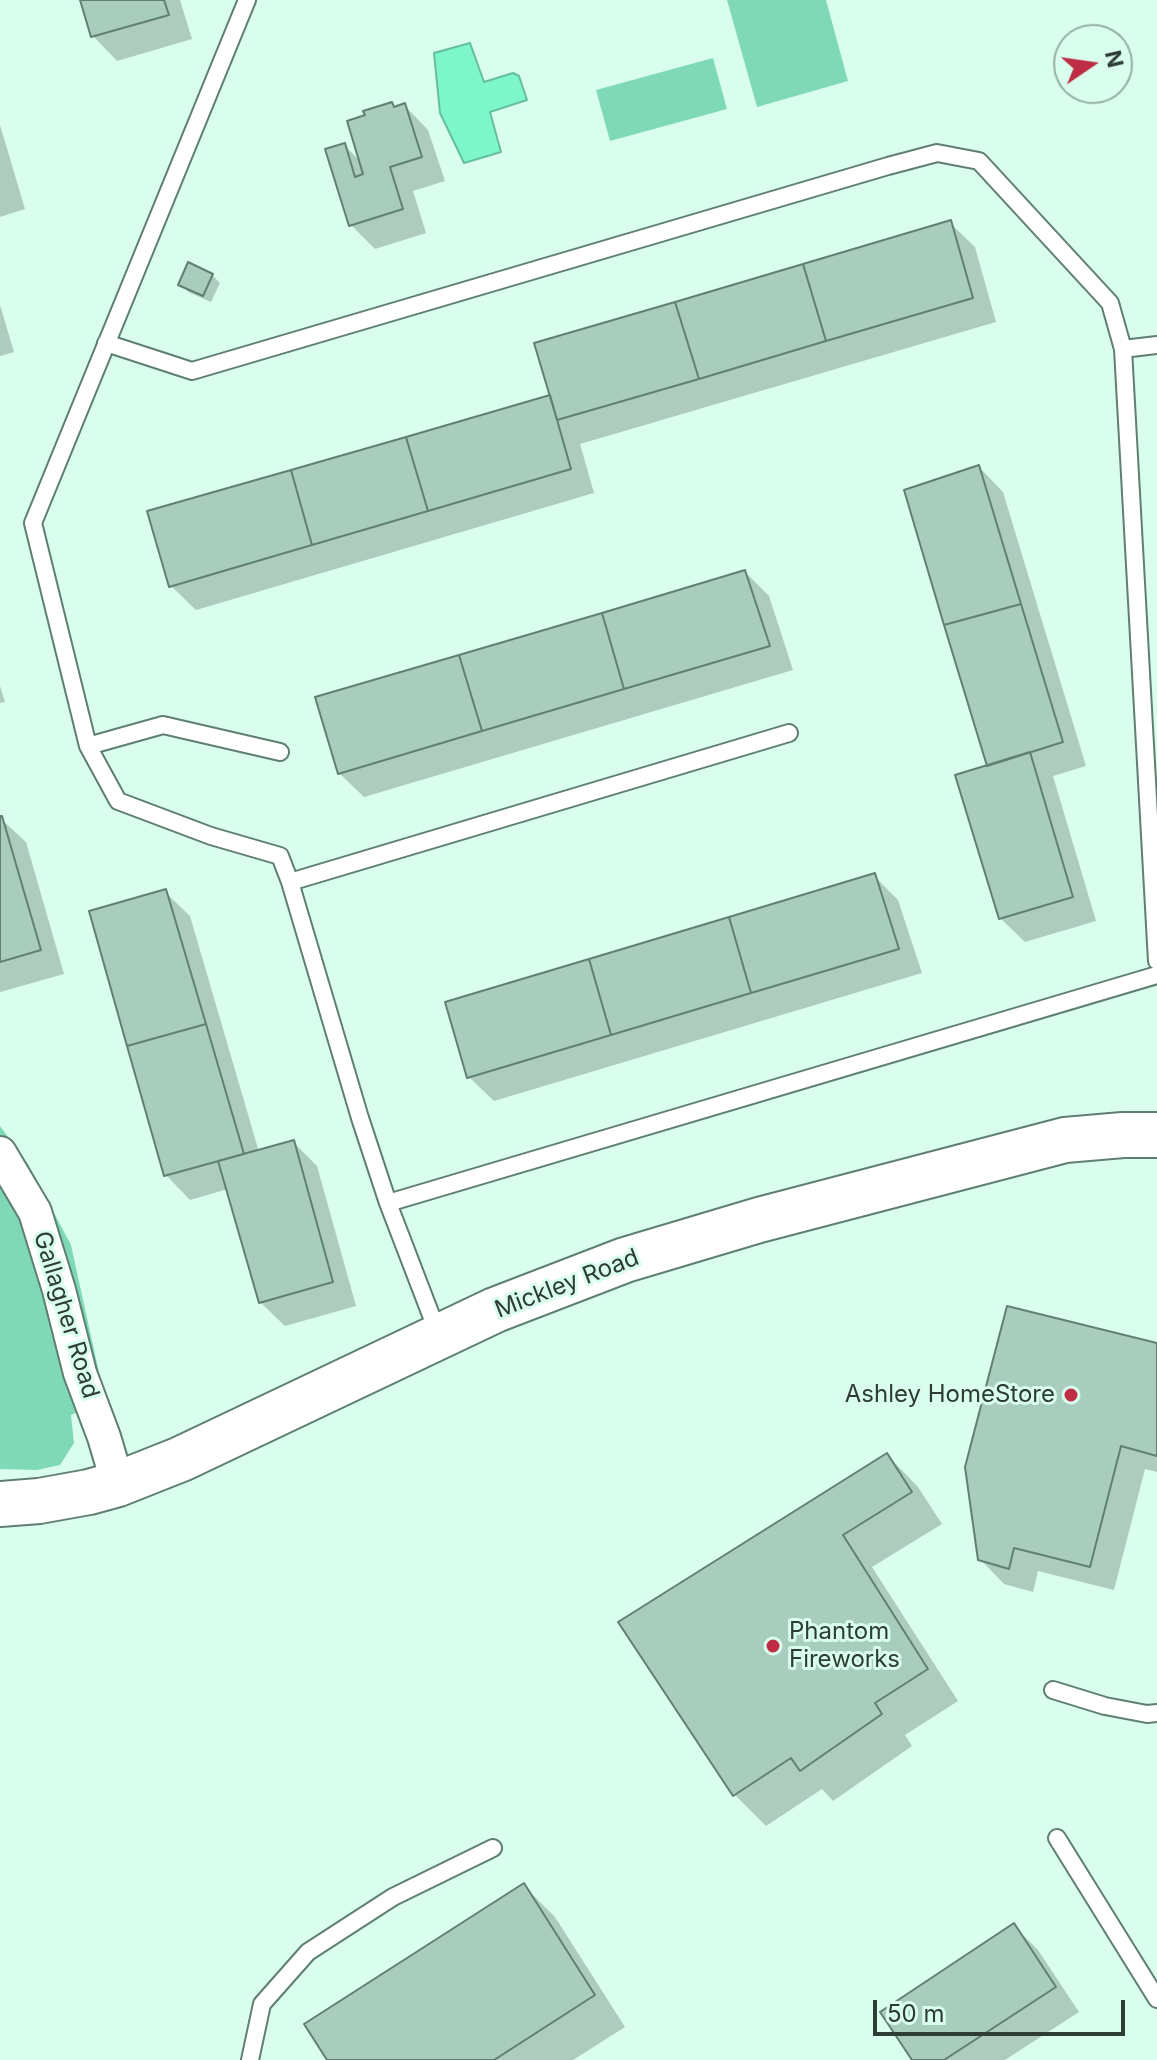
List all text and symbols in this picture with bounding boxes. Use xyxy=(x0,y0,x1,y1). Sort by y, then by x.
north arrow xyxy=(1053,24,1133,104)
text: N xyxy=(1100,48,1129,70)
street label: Gallagher Road xyxy=(27,1228,105,1402)
street label: Mickley Road xyxy=(491,1243,643,1325)
place label: Ashley HomeStore xyxy=(845,1381,1055,1409)
marker: Ashley HomeStore xyxy=(1062,1386,1080,1404)
place label: Phantom Fireworks xyxy=(789,1618,900,1674)
marker: Phantom Fireworks xyxy=(764,1637,782,1655)
scale bar xyxy=(877,1984,1129,2034)
text: 50 m xyxy=(887,1999,945,2028)

